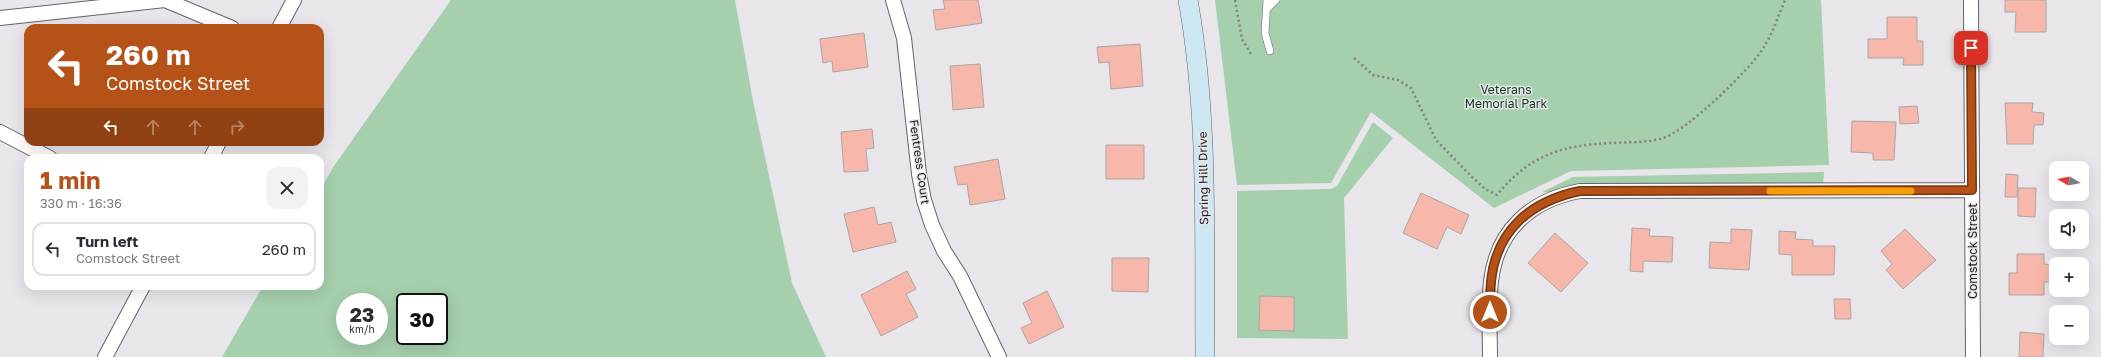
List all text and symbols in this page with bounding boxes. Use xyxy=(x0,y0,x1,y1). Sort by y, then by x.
pin xyxy=(1954,31,1988,65)
icon: arrive xyxy=(1960,37,1982,59)
text: 260 m xyxy=(106,38,191,71)
icon: left xyxy=(40,40,92,92)
text: Comstock Street xyxy=(106,72,250,94)
park label: Veterans Memorial Park xyxy=(1465,82,1548,111)
icon: left xyxy=(100,116,122,138)
icon: ahead xyxy=(142,116,164,138)
icon: ahead xyxy=(184,116,206,138)
icon: right xyxy=(226,116,248,138)
street label: Fentress Court xyxy=(907,119,933,206)
street label: Spring Hill Drive xyxy=(1195,131,1211,225)
north arrow xyxy=(2049,161,2089,201)
map controls xyxy=(2049,161,2089,345)
text: 1 min xyxy=(40,165,100,194)
button: close xyxy=(266,167,308,209)
text: 330 m · 16:36 xyxy=(40,195,122,211)
street label: Comstock Street xyxy=(1965,203,1980,299)
button: sound xyxy=(2049,209,2089,249)
text: Turn left xyxy=(76,232,138,250)
icon: left xyxy=(42,238,64,260)
text: 260 m xyxy=(262,240,306,258)
text: Comstock Street xyxy=(76,250,180,266)
button: + xyxy=(2049,257,2089,297)
position arrow xyxy=(1469,291,1511,333)
speed limit sign: 30 xyxy=(396,293,448,345)
text: 23 xyxy=(350,302,374,326)
button: − xyxy=(2049,305,2089,345)
text: km/h xyxy=(349,323,375,335)

